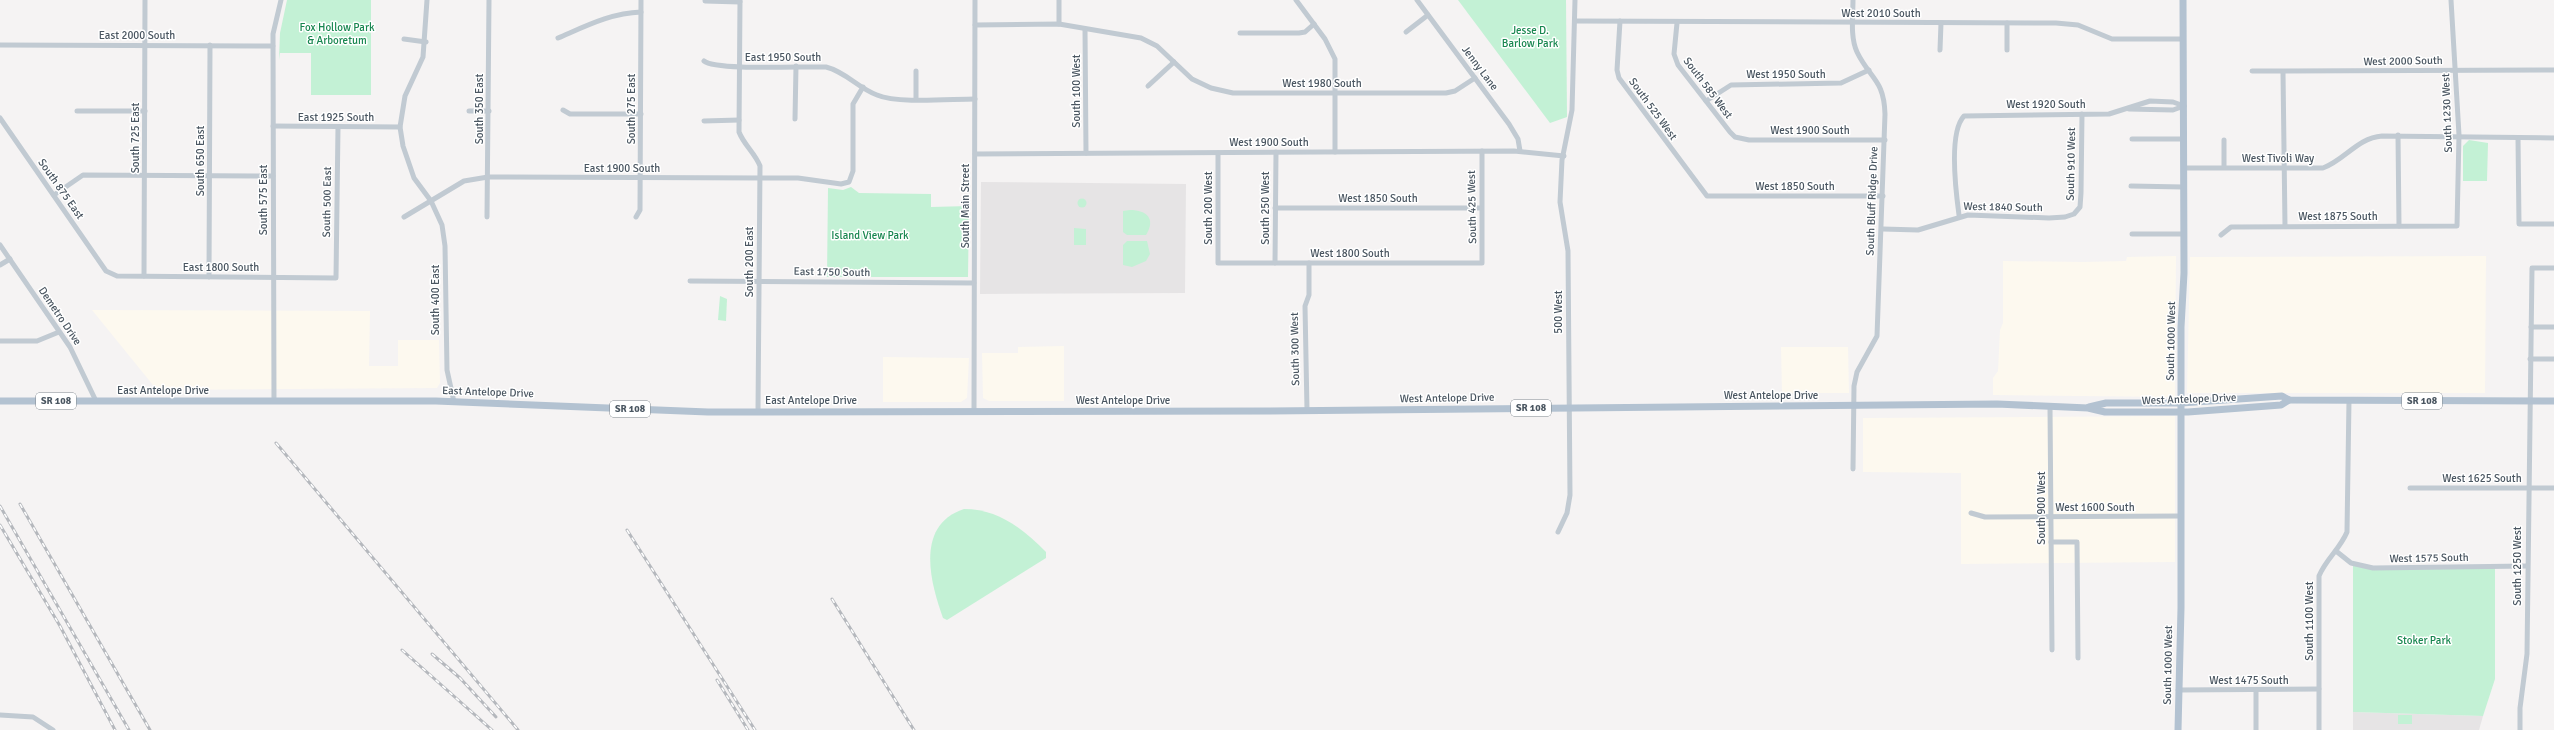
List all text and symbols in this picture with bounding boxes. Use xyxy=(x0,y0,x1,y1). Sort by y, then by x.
street label: West 2010 South xyxy=(1841,7,1921,20)
park label: Fox Hollow Park & Arboretum xyxy=(300,21,375,47)
park label: Jesse D. Barlow Park xyxy=(1502,24,1559,50)
street label: East 2000 South xyxy=(99,29,175,42)
street label: Jenny Lane xyxy=(1459,43,1501,93)
street label: East 1950 South xyxy=(745,51,821,64)
street label: South 100 West xyxy=(1070,54,1083,128)
street label: West 2000 South xyxy=(2363,54,2443,68)
street label: South 585 West xyxy=(1681,55,1735,121)
street label: West 1950 South xyxy=(1746,68,1826,81)
street label: South 350 East xyxy=(473,73,486,144)
street label: South 275 East xyxy=(625,73,638,144)
street label: South 1230 West xyxy=(2439,73,2455,153)
street label: South 525 West xyxy=(1626,75,1680,143)
street label: West 1980 South xyxy=(1282,77,1362,90)
street label: West 1920 South xyxy=(2006,98,2086,111)
street label: South 725 East xyxy=(129,102,142,173)
street label: East 1925 South xyxy=(298,111,374,124)
street label: West 1900 South xyxy=(1770,124,1850,137)
street label: South 650 East xyxy=(194,125,207,196)
street label: South 910 West xyxy=(2064,127,2078,201)
street label: West 1900 South xyxy=(1229,136,1309,149)
street label: South Bluff Ridge Drive xyxy=(1864,146,1880,256)
street label: West Tivoli Way xyxy=(2242,152,2315,165)
street label: South 875 East xyxy=(35,156,87,222)
street label: East 1900 South xyxy=(584,162,660,175)
street label: South 575 East xyxy=(257,164,270,235)
street label: South Main Street xyxy=(959,164,972,248)
street label: South 500 East xyxy=(320,166,334,237)
street label: South 425 West xyxy=(1465,170,1479,244)
street label: South 200 West xyxy=(1202,171,1215,245)
street label: South 250 West xyxy=(1259,171,1272,245)
street label: West 1850 South xyxy=(1755,180,1835,193)
street label: West 1850 South xyxy=(1338,192,1418,205)
street label: West 1840 South xyxy=(1963,200,2043,214)
street label: West 1875 South xyxy=(2298,210,2378,223)
street label: South 200 East xyxy=(743,226,756,297)
park label: Island View Park xyxy=(831,229,909,242)
street label: West 1800 South xyxy=(1310,247,1390,260)
street label: East 1800 South xyxy=(183,261,259,274)
street label: South 400 East xyxy=(429,264,442,335)
street label: East 1750 South xyxy=(794,265,870,279)
street label: Demetro Drive xyxy=(36,284,84,348)
street label: 500 West xyxy=(1552,290,1565,334)
street label: South 1000 West xyxy=(2164,301,2178,381)
street label: South 300 West xyxy=(1288,312,1302,386)
street label: East Antelope Drive xyxy=(117,384,209,397)
street label: East Antelope Drive xyxy=(442,384,534,400)
street label: West Antelope Drive xyxy=(1724,389,1818,402)
street label: West Antelope Drive xyxy=(1400,391,1494,405)
street label: West Antelope Drive xyxy=(2141,391,2237,407)
road number: SR 108 xyxy=(36,393,76,409)
road number: SR 108 xyxy=(2402,393,2442,409)
street label: East Antelope Drive xyxy=(765,394,857,407)
street label: West Antelope Drive xyxy=(1076,394,1170,407)
road number: SR 108 xyxy=(1511,400,1551,416)
road number: SR 108 xyxy=(610,401,650,417)
street label: South 900 West xyxy=(2035,471,2048,545)
street label: West 1625 South xyxy=(2442,472,2522,485)
street label: West 1600 South xyxy=(2055,501,2135,514)
street label: South 1250 West xyxy=(2511,526,2524,606)
street label: West 1575 South xyxy=(2389,551,2469,565)
street label: South 1100 West xyxy=(2303,581,2316,661)
street label: South 1000 West xyxy=(2161,625,2175,705)
park label: Stoker Park xyxy=(2397,634,2451,647)
street label: West 1475 South xyxy=(2209,674,2289,687)

